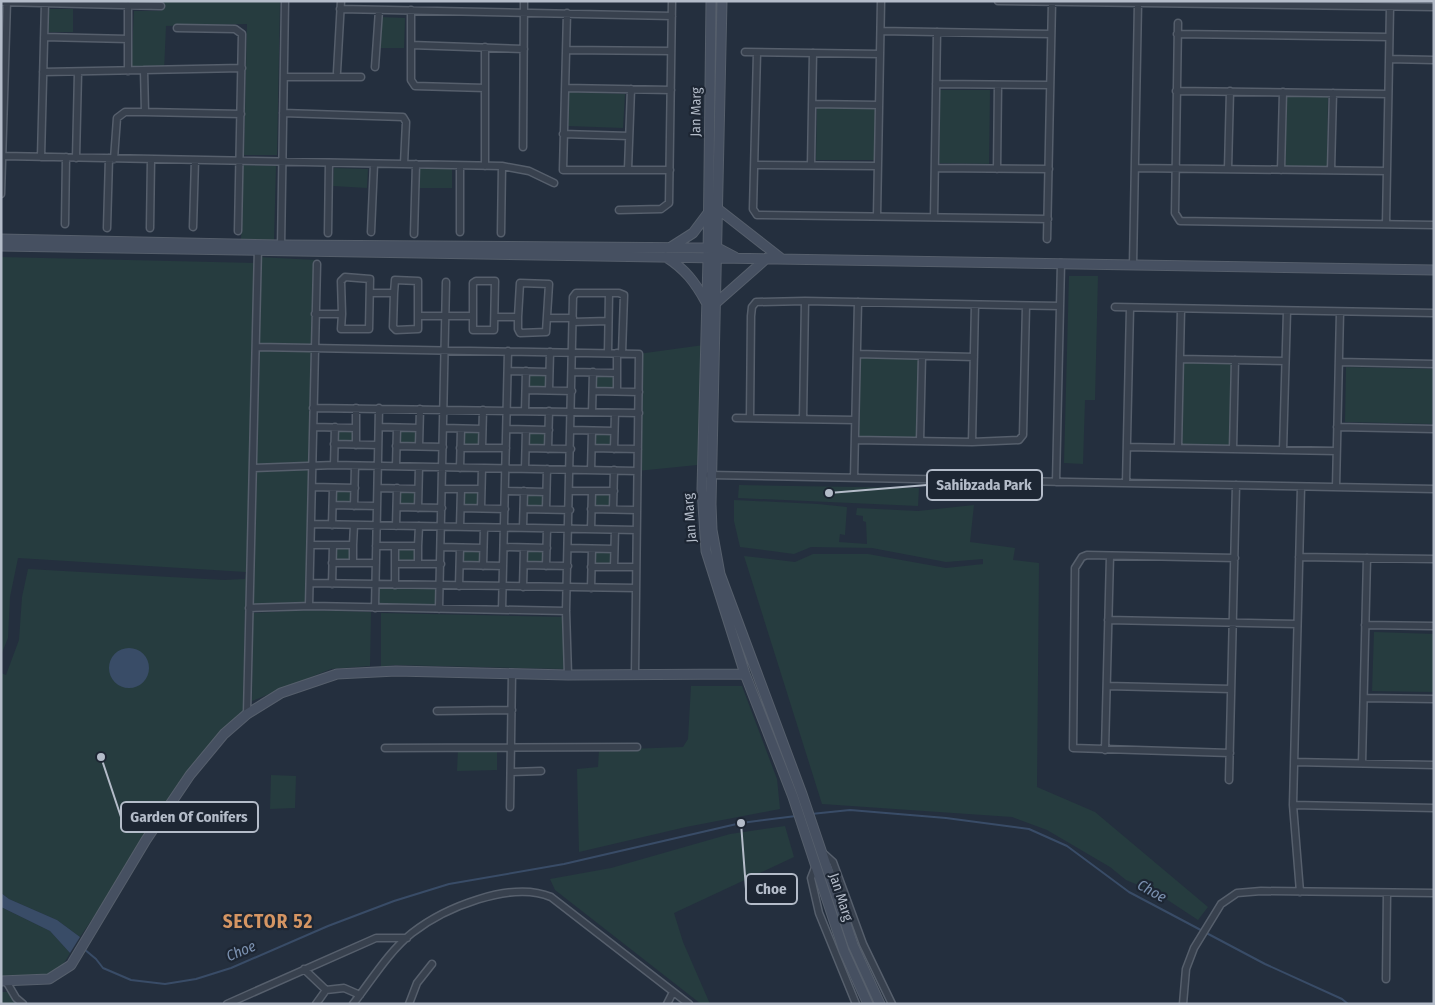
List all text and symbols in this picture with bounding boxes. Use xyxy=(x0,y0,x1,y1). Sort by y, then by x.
street label: Jan Marg xyxy=(687,87,705,137)
callout: Sahibzada Park xyxy=(927,470,1042,500)
text: Sahibzada Park xyxy=(936,476,1032,494)
street label: Jan Marg xyxy=(680,492,700,543)
callout: Garden Of Conifers xyxy=(121,802,258,832)
text: Garden Of Conifers xyxy=(130,808,248,826)
street label: Jan Marg xyxy=(825,871,857,924)
callout: Choe xyxy=(746,874,797,904)
water label: Choe xyxy=(1134,876,1170,906)
text: Choe xyxy=(755,880,787,898)
district label: SECTOR 52 xyxy=(223,910,313,933)
water label: Choe xyxy=(224,937,258,965)

